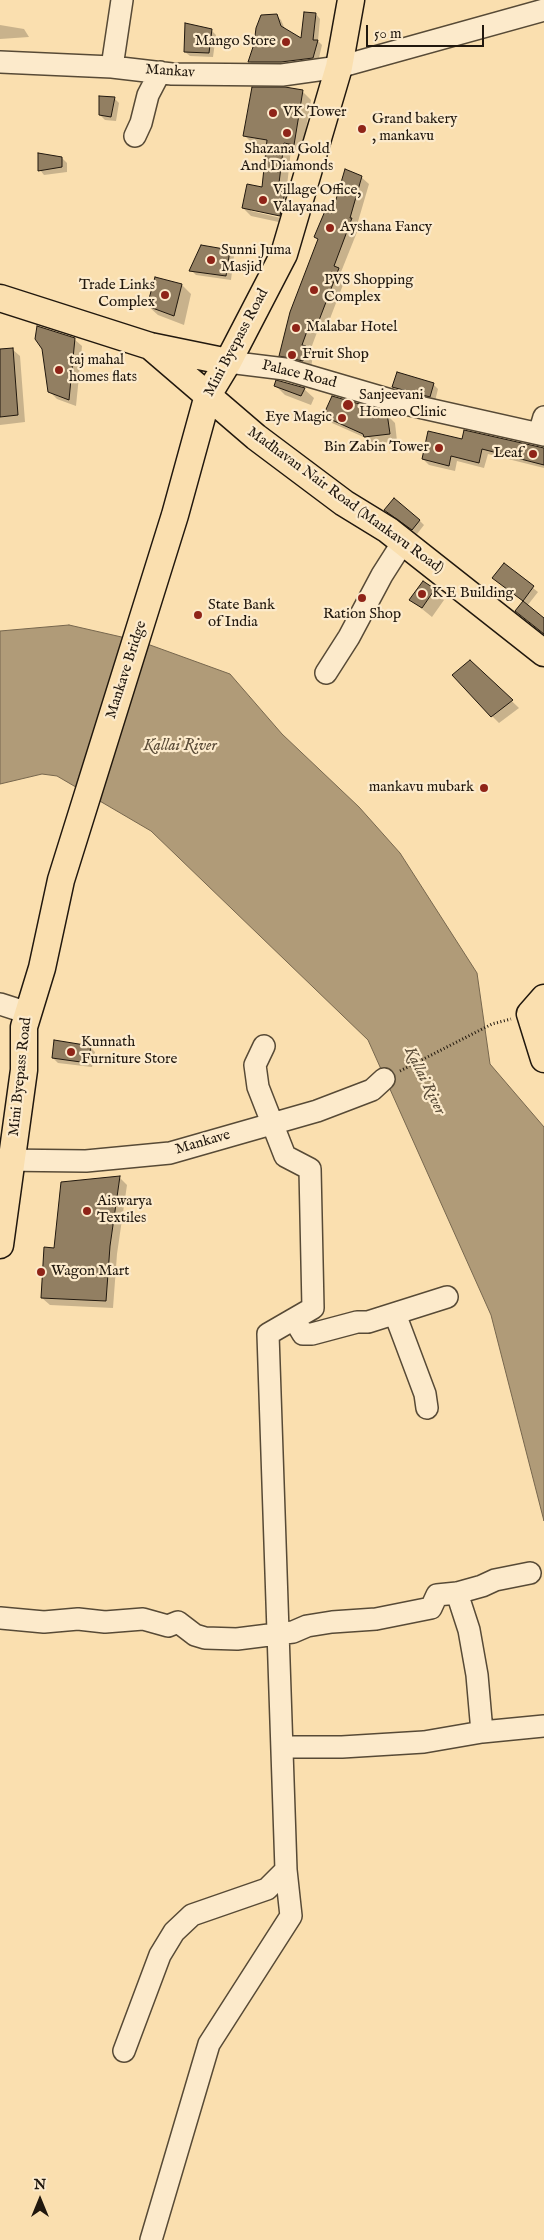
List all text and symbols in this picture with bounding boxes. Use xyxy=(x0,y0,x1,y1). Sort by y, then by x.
scale bar xyxy=(369,15,486,47)
text: 50 m xyxy=(374,24,402,43)
place label: Mango Store xyxy=(195,33,276,51)
marker: Mango Store xyxy=(280,36,292,48)
street label: Mankav xyxy=(145,61,195,83)
place label: VK Tower xyxy=(283,104,347,122)
marker: VK Tower xyxy=(267,107,279,119)
place label: Grand bakery , mankavu xyxy=(372,111,457,146)
marker: Grand bakery , mankavu xyxy=(356,123,368,135)
marker: Shazana Gold And Diamonds xyxy=(281,127,293,139)
place label: Shazana Gold And Diamonds xyxy=(241,141,333,176)
place label: Village Office, Valayanad xyxy=(273,182,361,217)
marker: Village Office, Valayanad xyxy=(257,194,269,206)
place label: Ayshana Fancy xyxy=(340,219,432,237)
marker: Ayshana Fancy xyxy=(324,222,336,234)
place label: Sunni Juma Masjid xyxy=(221,242,291,277)
marker: Sunni Juma Masjid xyxy=(205,254,217,266)
place label: PVS Shopping Complex xyxy=(324,272,413,307)
place label: Trade Links Complex xyxy=(79,277,155,312)
marker: PVS Shopping Complex xyxy=(308,284,320,296)
street label: Mini Byepass Road xyxy=(201,286,273,400)
marker: Trade Links Complex xyxy=(159,289,171,301)
place label: Malabar Hotel xyxy=(306,319,397,337)
marker: Malabar Hotel xyxy=(290,322,302,334)
place label: Fruit Shop xyxy=(302,346,369,364)
marker: Fruit Shop xyxy=(286,349,298,361)
place label: taj mahal homes flats xyxy=(69,352,137,387)
street label: Palace Road xyxy=(260,357,338,393)
marker: taj mahal homes flats xyxy=(53,364,65,376)
place label: Sanjeevani Homeo Clinic xyxy=(359,387,447,422)
marker: Sanjeevani Homeo Clinic xyxy=(341,398,355,412)
place label: Eye Magic xyxy=(265,409,332,427)
marker: Eye Magic xyxy=(336,412,348,424)
street label: Madhavan Nair Road (Mankavu Road) xyxy=(243,424,447,578)
place label: Bin Zabin Tower xyxy=(324,439,429,457)
marker: Bin Zabin Tower xyxy=(433,442,445,454)
place label: Leaf xyxy=(493,445,523,463)
marker: Leaf xyxy=(527,448,539,460)
place label: K E Building xyxy=(432,585,514,603)
marker: K E Building xyxy=(416,588,428,600)
marker: Ration Shop xyxy=(356,592,368,604)
place label: State Bank of India xyxy=(208,597,275,632)
place label: Ration Shop xyxy=(323,606,401,624)
marker: State Bank of India xyxy=(192,609,204,621)
street label: Mankave Bridge xyxy=(103,619,151,721)
water label: Kallai River xyxy=(143,737,217,757)
place label: mankavu mubark xyxy=(369,779,474,797)
marker: mankavu mubark xyxy=(478,782,490,794)
street label: Mini Byepass Road xyxy=(6,1017,36,1137)
place label: Kunnath Furniture Store xyxy=(81,1034,178,1069)
water label: Kallai River xyxy=(399,1044,449,1118)
marker: Kunnath Furniture Store xyxy=(65,1046,77,1058)
street label: Mankave xyxy=(173,1127,233,1159)
place label: Aiswarya Textiles xyxy=(97,1193,152,1228)
marker: Aiswarya Textiles xyxy=(81,1205,93,1217)
place label: Wagon Mart xyxy=(51,1263,129,1281)
marker: Wagon Mart xyxy=(35,1266,47,1278)
north arrow xyxy=(15,2175,65,2225)
text: N xyxy=(34,2176,46,2194)

